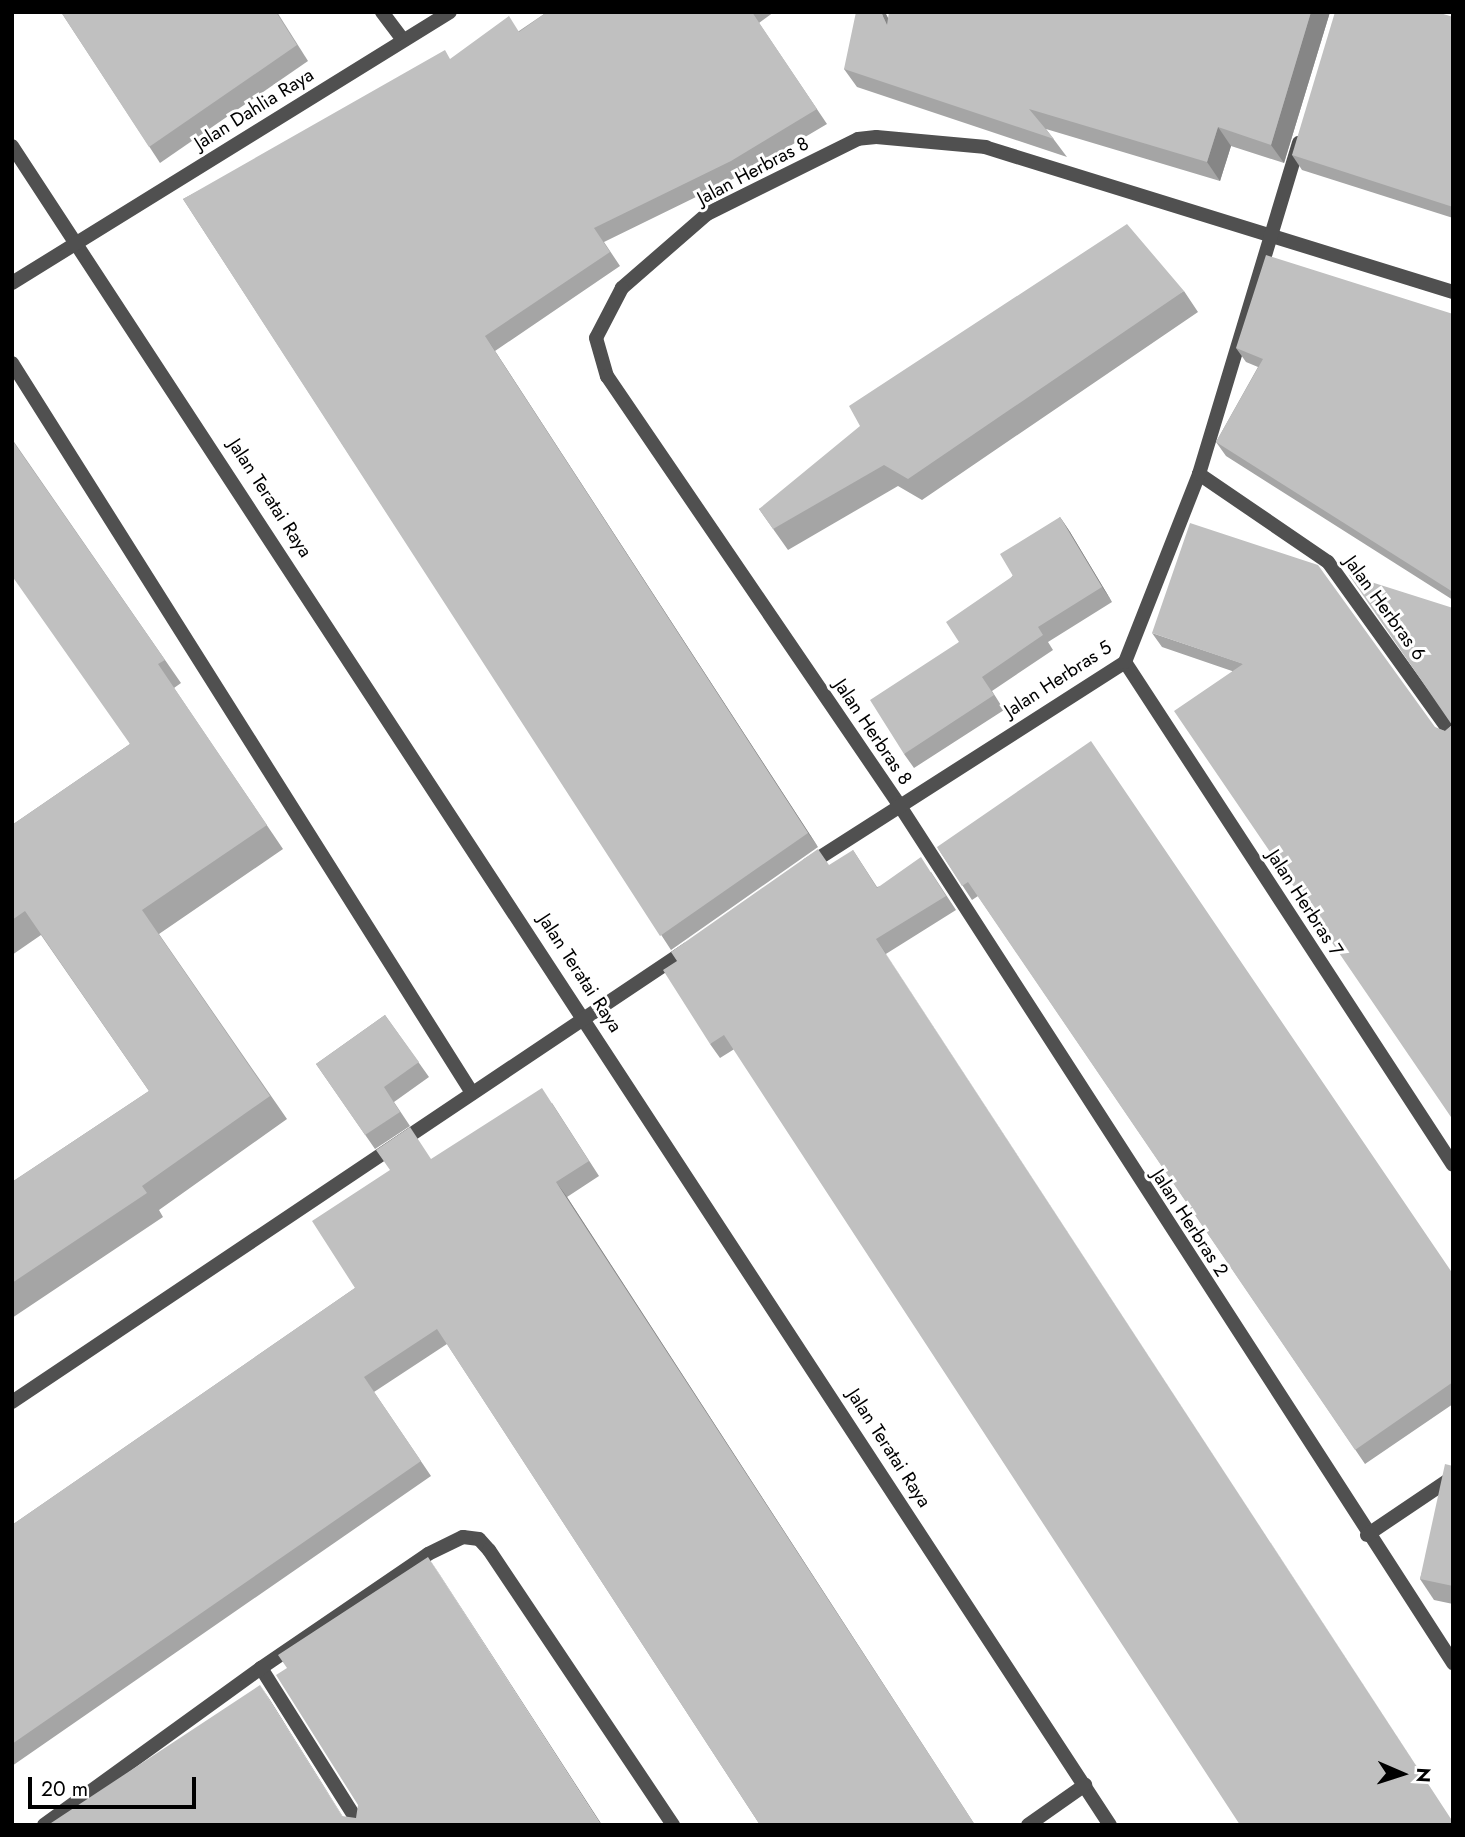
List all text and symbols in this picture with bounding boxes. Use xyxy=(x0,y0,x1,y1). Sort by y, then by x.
street label: Jalan Dahlia Raya xyxy=(190,63,318,155)
street label: Jalan Herbras 8 xyxy=(693,132,813,210)
street label: Jalan Teratai Raya xyxy=(223,434,317,562)
street label: Jalan Herbras 6 xyxy=(1339,551,1431,665)
street label: Jalan Herbras 5 xyxy=(1000,636,1116,722)
street label: Jalan Herbras 8 xyxy=(829,675,917,789)
street label: Jalan Herbras 7 xyxy=(1262,845,1348,961)
street label: Jalan Teratai Raya xyxy=(533,909,627,1037)
street label: Jalan Herbras 2 xyxy=(1147,1165,1233,1281)
street label: Jalan Teratai Raya xyxy=(842,1384,936,1512)
north arrow xyxy=(1367,1739,1437,1809)
scale bar xyxy=(32,1764,200,1808)
text: N xyxy=(1410,1767,1437,1783)
text: 20 m xyxy=(41,1774,88,1804)

